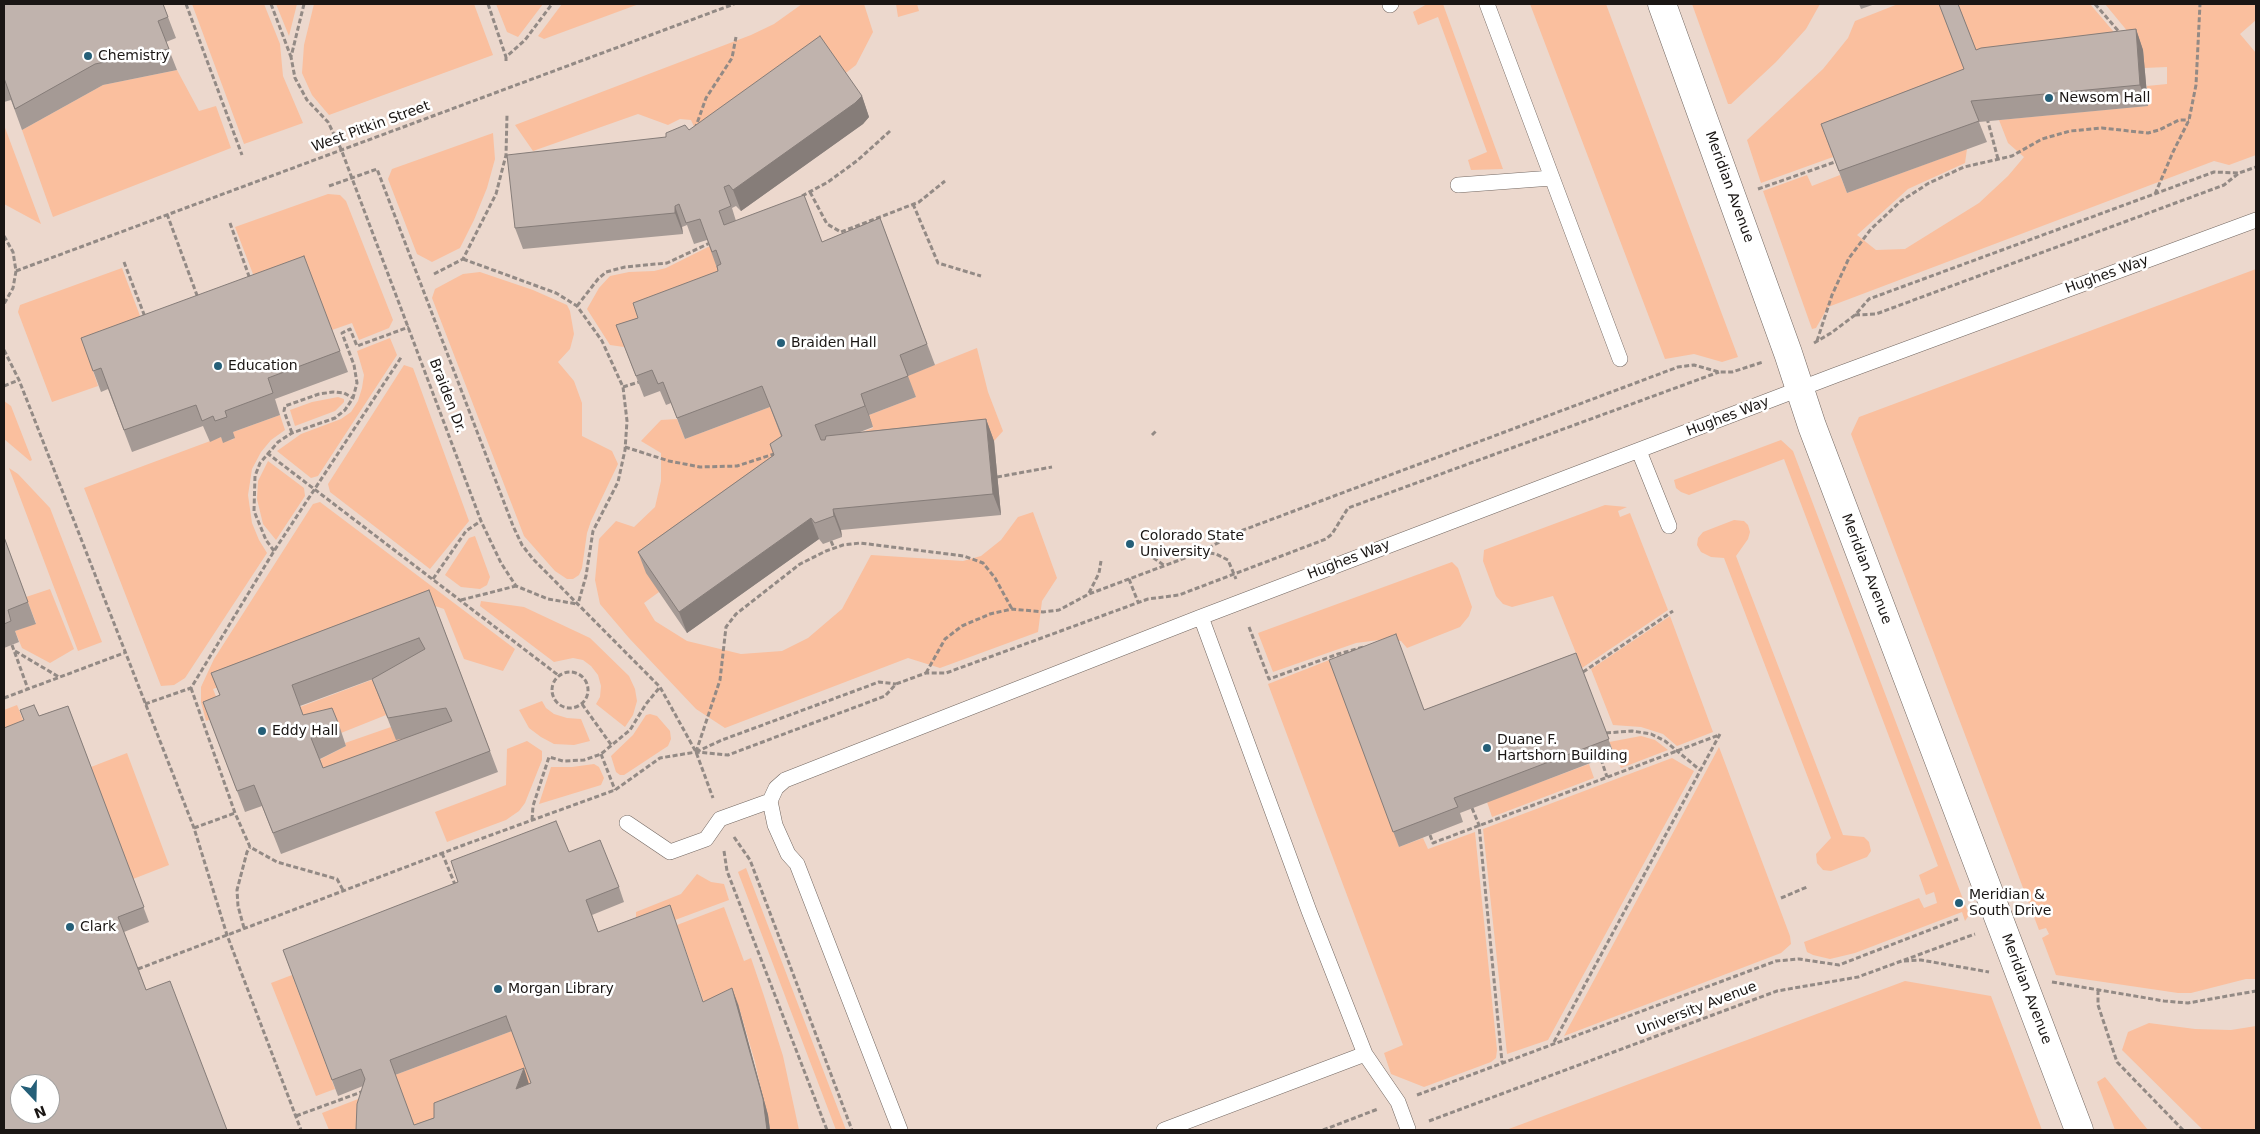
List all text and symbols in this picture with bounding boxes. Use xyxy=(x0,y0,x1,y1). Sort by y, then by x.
place label: Chemistry xyxy=(98,48,170,64)
marker: Chemistry xyxy=(82,50,94,62)
place label: Newsom Hall xyxy=(2059,90,2150,106)
marker: Newsom Hall xyxy=(2043,92,2055,104)
street label: West Pitkin Street xyxy=(310,98,432,156)
street label: Meridian Avenue xyxy=(1701,129,1757,245)
street label: Hughes Way xyxy=(2063,252,2151,298)
place label: Braiden Hall xyxy=(791,335,877,351)
marker: Braiden Hall xyxy=(775,337,787,349)
street label: Braiden Dr. xyxy=(425,356,469,436)
place label: Education xyxy=(228,358,298,374)
marker: Education xyxy=(212,360,224,372)
street label: Hughes Way xyxy=(1684,394,1772,440)
street label: Meridian Avenue xyxy=(1837,511,1895,627)
place label: Colorado State University xyxy=(1140,528,1244,560)
street label: Hughes Way xyxy=(1305,537,1393,583)
marker: Colorado State University xyxy=(1124,538,1136,550)
place label: Eddy Hall xyxy=(272,723,338,739)
marker: Eddy Hall xyxy=(256,725,268,737)
place label: Duane F. Hartshorn Building xyxy=(1497,732,1628,764)
marker: Duane F. Hartshorn Building xyxy=(1481,742,1493,754)
place label: Meridian & South Drive xyxy=(1969,887,2051,920)
marker: Meridian & South Drive xyxy=(1953,897,1965,909)
place label: Clark xyxy=(80,919,116,935)
marker: Clark xyxy=(64,921,76,933)
street label: Meridian Avenue xyxy=(1997,931,2055,1047)
street label: University Avenue xyxy=(1635,978,1759,1040)
place label: Morgan Library xyxy=(508,981,614,997)
marker: Morgan Library xyxy=(492,983,504,995)
north arrow xyxy=(10,1074,60,1124)
text: N xyxy=(32,1103,48,1122)

